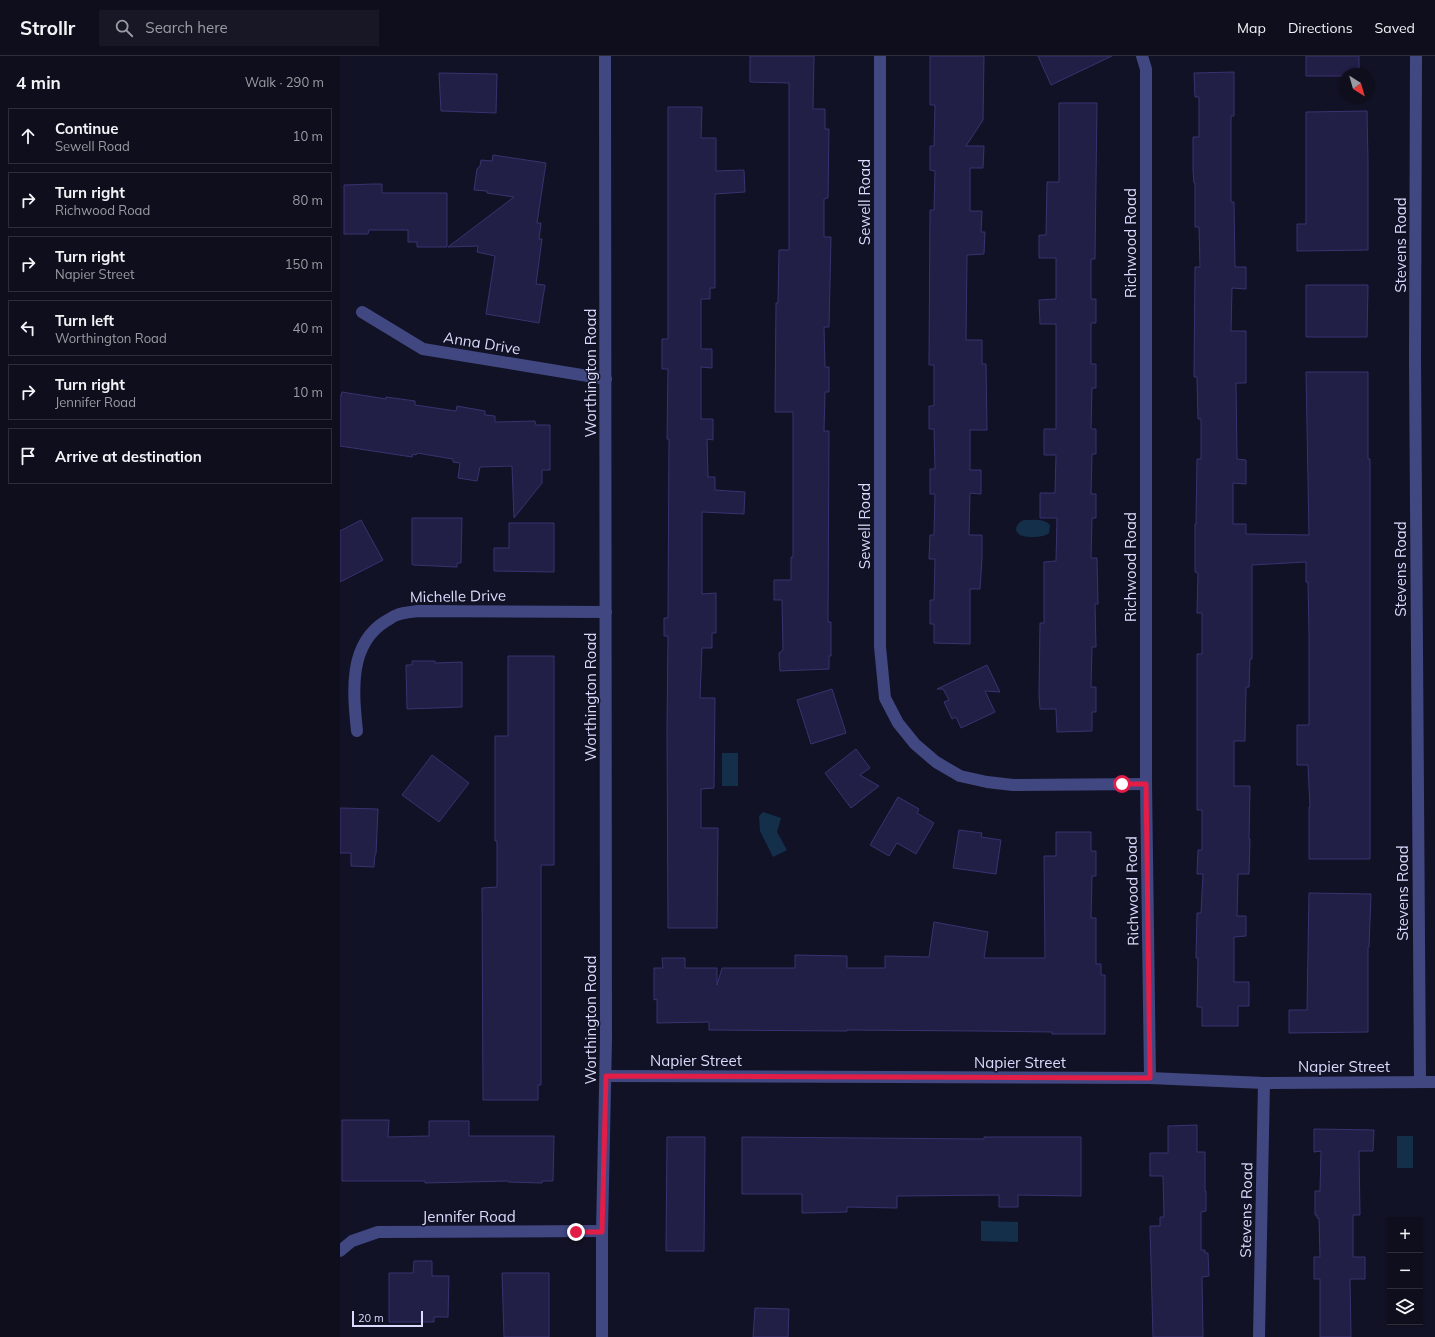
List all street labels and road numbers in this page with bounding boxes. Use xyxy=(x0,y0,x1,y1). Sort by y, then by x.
street label: Sewell Road xyxy=(855,159,874,245)
street label: Richwood Road xyxy=(1121,188,1140,298)
street label: Stevens Road xyxy=(1391,197,1410,293)
street label: Worthington Road xyxy=(581,309,600,437)
street label: Anna Drive xyxy=(442,328,522,358)
street label: Sewell Road xyxy=(855,483,874,569)
street label: Richwood Road xyxy=(1121,512,1140,622)
street label: Stevens Road xyxy=(1391,521,1410,617)
street label: Michelle Drive xyxy=(410,586,506,606)
street label: Worthington Road xyxy=(581,633,600,761)
street label: Richwood Road xyxy=(1122,836,1142,946)
street label: Stevens Road xyxy=(1393,845,1412,941)
street label: Worthington Road xyxy=(581,956,600,1084)
street label: Napier Street xyxy=(650,1051,742,1070)
street label: Napier Street xyxy=(974,1053,1066,1072)
street label: Napier Street xyxy=(1298,1057,1390,1076)
street label: Stevens Road xyxy=(1236,1162,1256,1258)
street label: Jennifer Road xyxy=(422,1207,516,1226)

